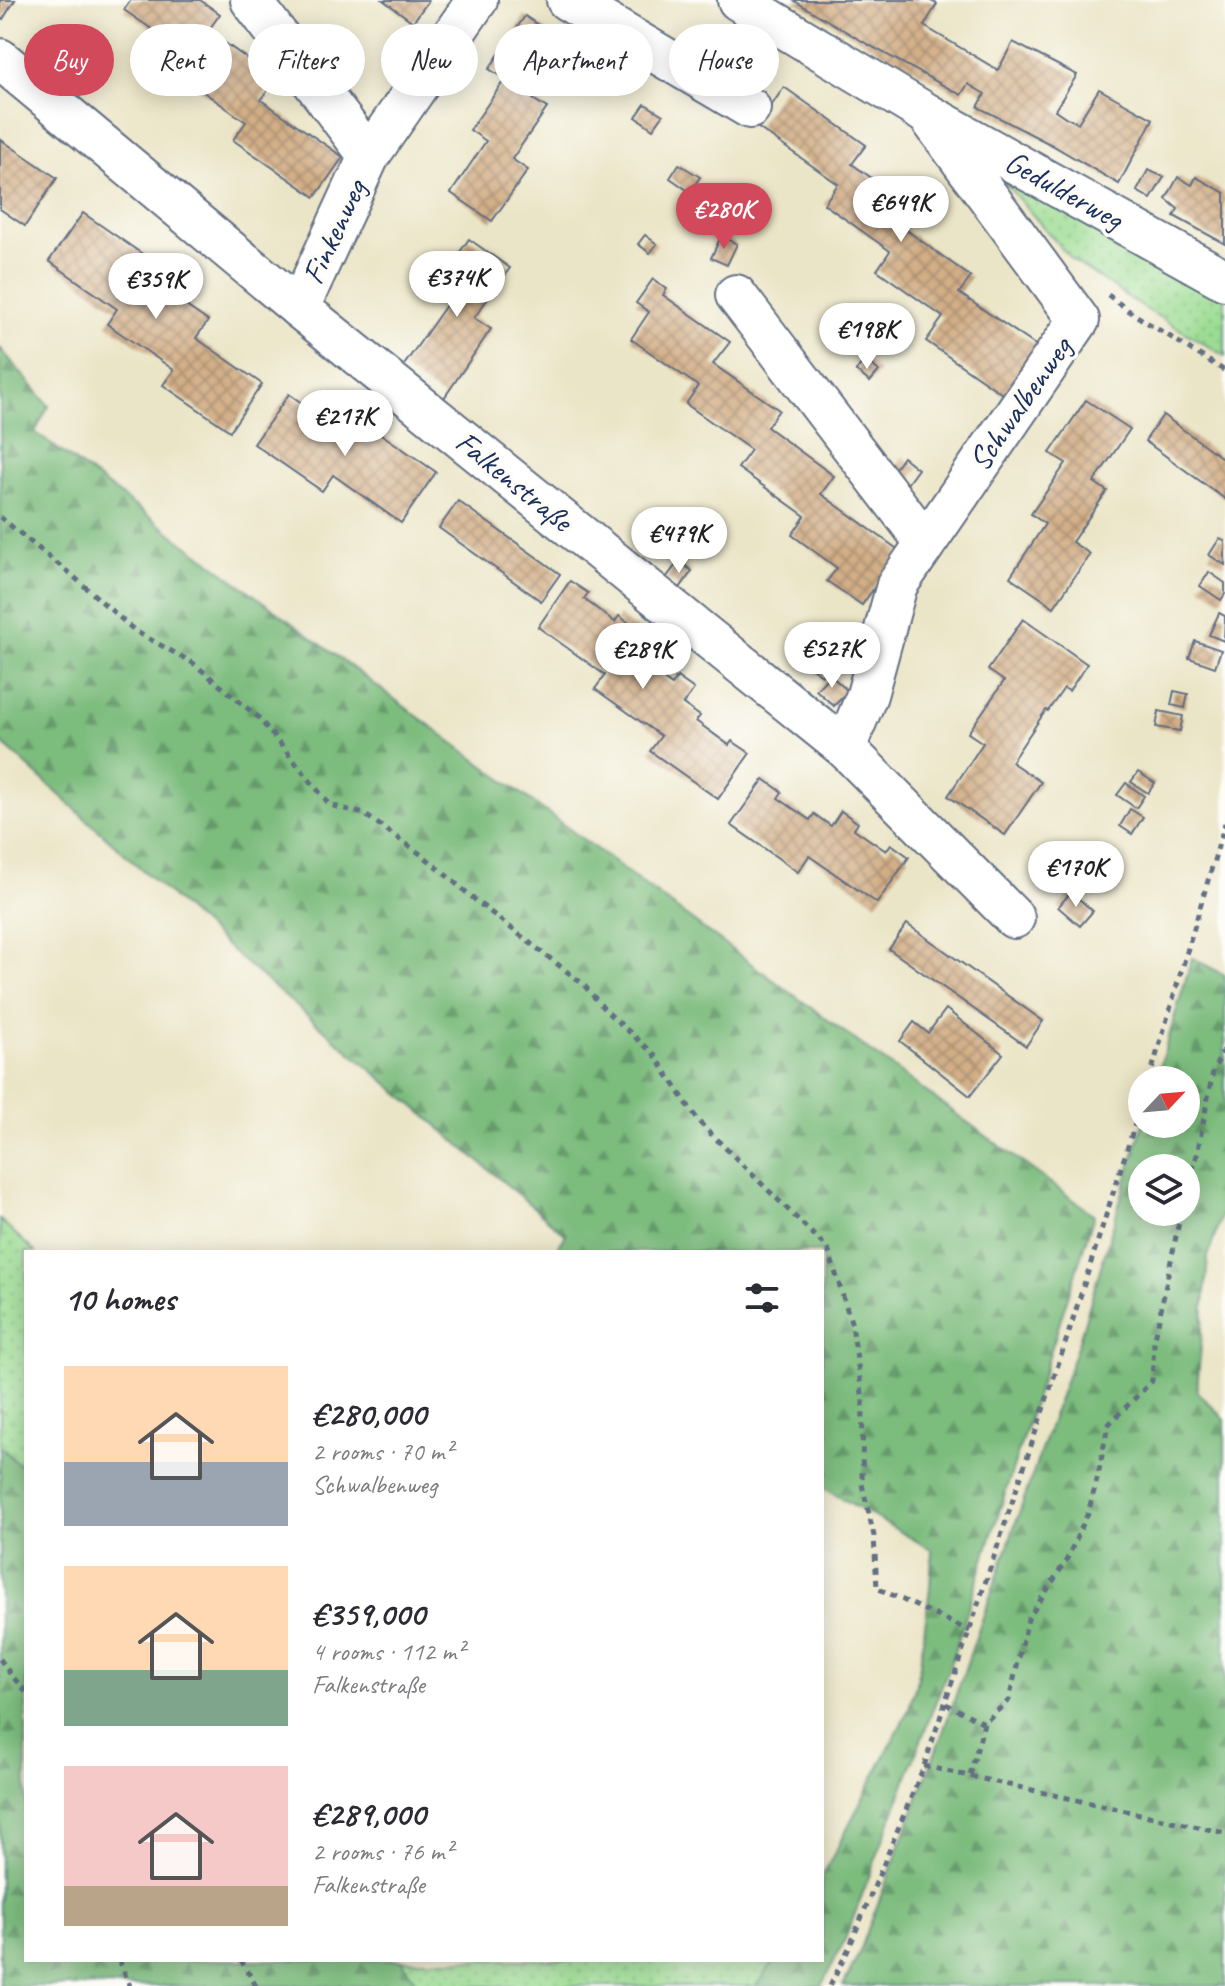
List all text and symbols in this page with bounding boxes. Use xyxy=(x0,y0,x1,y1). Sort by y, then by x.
chip: Buy xyxy=(24,24,114,96)
chip: Rent xyxy=(130,24,232,96)
chip: Filters xyxy=(248,24,365,96)
chip: New xyxy=(381,24,478,96)
chip: Apartment xyxy=(494,24,653,96)
chip: House xyxy=(669,24,779,96)
street label: Gedulderweg xyxy=(998,141,1132,240)
street label: Finkenweg xyxy=(292,171,377,291)
pin: €649K xyxy=(845,176,957,244)
pin: €280K xyxy=(668,183,780,251)
text: €649K xyxy=(871,185,931,218)
text: €280K xyxy=(694,192,754,225)
pin: €374K xyxy=(401,251,513,319)
pin: €359K xyxy=(100,253,212,321)
text: €374K xyxy=(427,260,487,293)
text: €359K xyxy=(126,262,186,295)
pin: €198K xyxy=(811,303,923,371)
text: €198K xyxy=(837,312,897,345)
street label: Schwalbenweg xyxy=(959,327,1082,479)
pin: €217K xyxy=(289,390,401,458)
text: €217K xyxy=(315,399,375,432)
street label: Falkenstraße xyxy=(447,421,583,542)
pin: €479K xyxy=(623,507,735,575)
text: €479K xyxy=(649,516,709,549)
pin: €527K xyxy=(776,622,888,690)
pin: €289K xyxy=(587,623,699,691)
text: €527K xyxy=(802,631,862,664)
text: €289K xyxy=(613,632,673,665)
pin: €170K xyxy=(1020,841,1132,909)
text: €170K xyxy=(1046,850,1106,883)
north arrow xyxy=(1128,1066,1200,1138)
map controls xyxy=(1128,1066,1200,1226)
button: layers xyxy=(1128,1154,1200,1226)
icon: filters xyxy=(740,1276,784,1320)
text: 10 homes xyxy=(64,1277,175,1320)
text: €280,000 xyxy=(312,1392,426,1435)
icon: home xyxy=(128,1398,224,1494)
text: 2 rooms · 70 m² xyxy=(312,1435,453,1468)
text: Schwalbenweg xyxy=(312,1468,437,1501)
text: €359,000 xyxy=(312,1592,425,1635)
icon: home xyxy=(128,1598,224,1694)
text: 4 rooms · 112 m² xyxy=(312,1635,464,1668)
text: Falkenstraße xyxy=(312,1668,425,1701)
text: €289,000 xyxy=(312,1792,425,1835)
icon: home xyxy=(128,1798,224,1894)
text: 2 rooms · 76 m² xyxy=(312,1835,453,1868)
text: Falkenstraße xyxy=(312,1868,425,1901)

